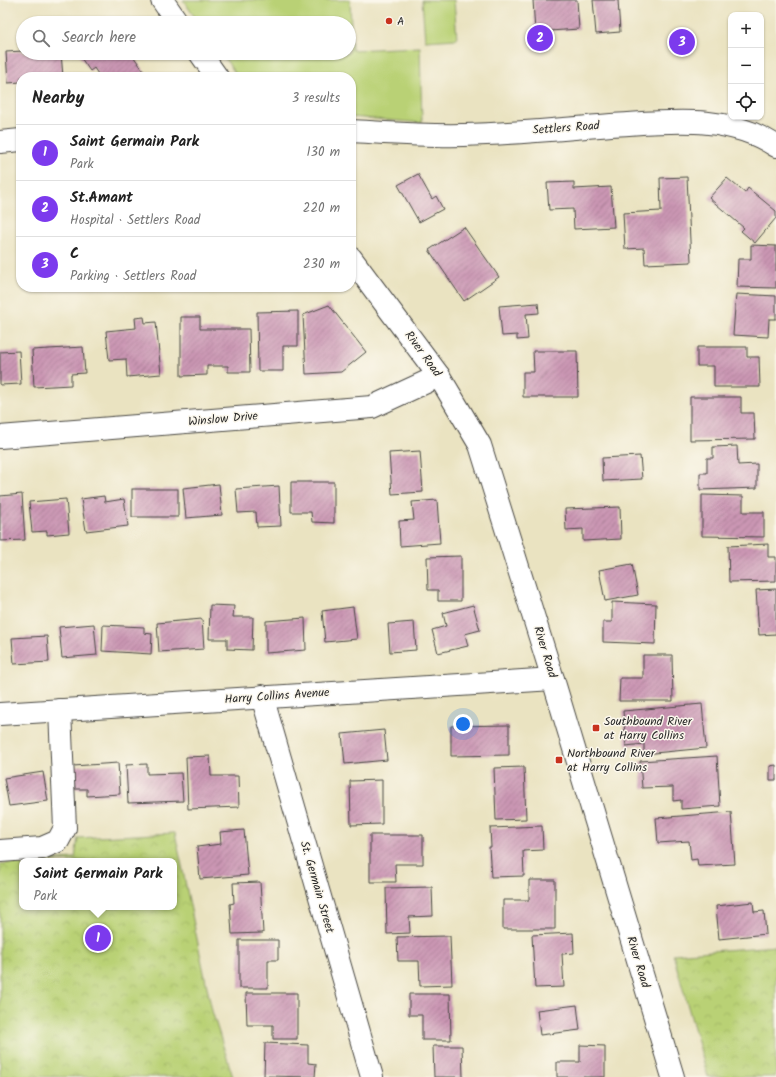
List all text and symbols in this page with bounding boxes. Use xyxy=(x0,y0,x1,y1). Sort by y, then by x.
place label: A xyxy=(397,12,404,31)
map controls xyxy=(728,12,764,120)
button: + xyxy=(728,12,764,48)
search box xyxy=(16,16,356,60)
marker: A xyxy=(384,16,394,26)
pin: 2 xyxy=(527,23,553,53)
text: Search here xyxy=(62,26,136,50)
icon: search xyxy=(30,27,52,49)
pin: 3 xyxy=(669,27,695,57)
button: − xyxy=(728,48,764,84)
button: locate xyxy=(728,84,764,120)
text: Nearby xyxy=(32,85,84,112)
text: 3 results xyxy=(292,88,340,109)
street label: Settlers Road xyxy=(532,116,601,140)
text: Saint Germain Park xyxy=(70,130,199,154)
text: 1 xyxy=(43,142,47,163)
text: 130 m xyxy=(306,142,340,163)
text: Park xyxy=(70,154,94,175)
text: St.Amant xyxy=(70,186,133,210)
text: 2 xyxy=(41,198,49,219)
text: 220 m xyxy=(303,198,340,219)
text: Hospital · Settlers Road xyxy=(70,210,200,231)
text: C xyxy=(70,242,79,266)
text: 3 xyxy=(41,254,49,275)
text: 230 m xyxy=(303,254,340,275)
text: Parking · Settlers Road xyxy=(70,266,196,287)
street label: River Road xyxy=(400,327,447,382)
street label: Winslow Drive xyxy=(187,406,259,432)
street label: River Road xyxy=(528,624,562,681)
street label: Harry Collins Avenue xyxy=(224,683,331,709)
place label: Southbound River at Harry Collins xyxy=(604,712,693,745)
your location xyxy=(453,714,473,734)
marker: Southbound River at Harry Collins xyxy=(591,723,601,733)
place label: Northbound River at Harry Collins xyxy=(567,744,656,777)
marker: Northbound River at Harry Collins xyxy=(554,755,564,765)
street label: St. Germain Street xyxy=(295,839,339,936)
popup xyxy=(19,858,177,910)
text: Saint Germain Park xyxy=(33,862,163,886)
text: Park xyxy=(33,886,57,907)
pin: 1 xyxy=(85,923,111,953)
street label: River Road xyxy=(621,934,655,991)

